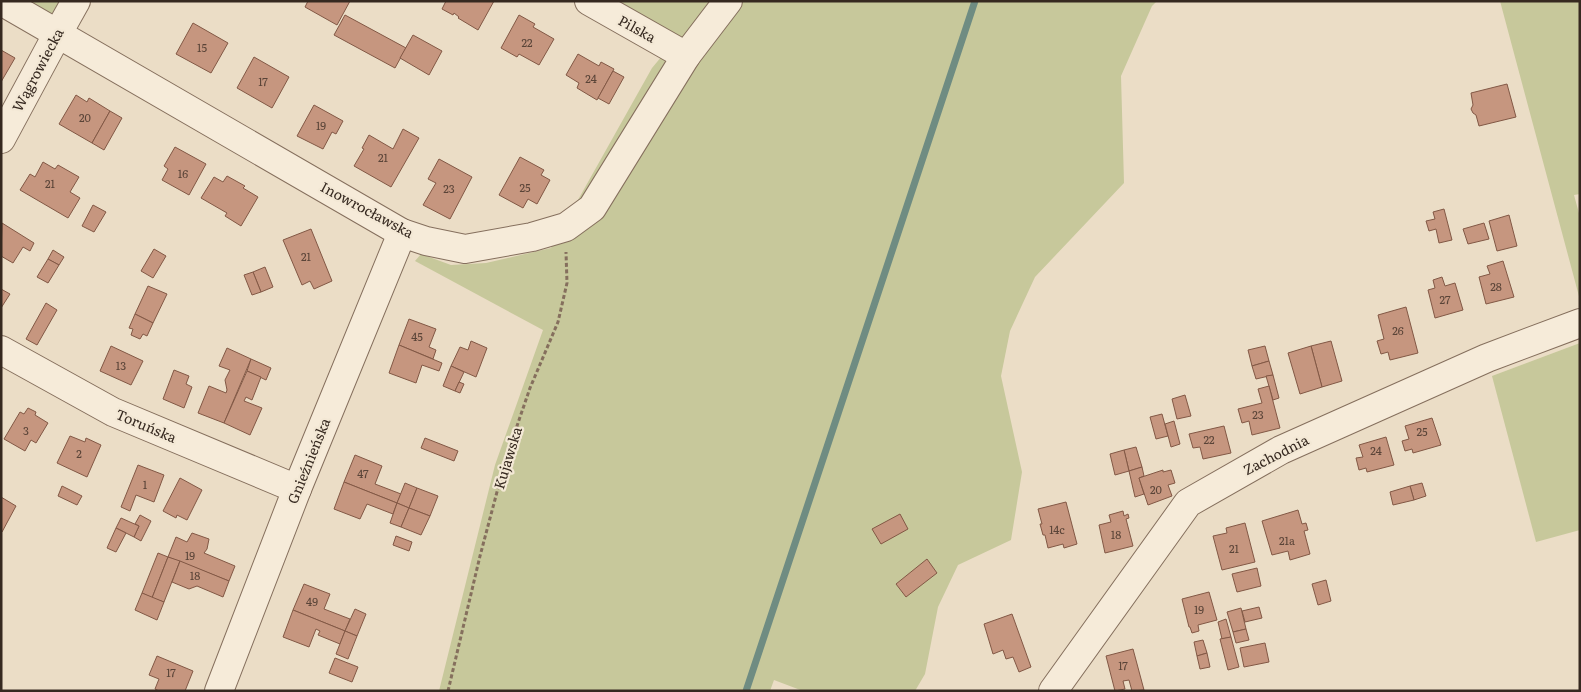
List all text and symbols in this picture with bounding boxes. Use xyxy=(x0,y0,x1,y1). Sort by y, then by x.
street label: Pilska xyxy=(615,10,660,47)
street label: Wągrowiecka xyxy=(7,24,68,115)
house number: 22 xyxy=(521,34,533,50)
house number: 15 xyxy=(197,39,207,55)
house number: 24 xyxy=(585,70,597,86)
house number: 17 xyxy=(258,73,268,89)
house number: 20 xyxy=(79,109,91,125)
house number: 19 xyxy=(316,117,326,133)
house number: 21 xyxy=(378,149,389,165)
house number: 16 xyxy=(178,165,188,181)
house number: 21 xyxy=(45,175,56,191)
street label: Inowrocławska xyxy=(317,176,418,242)
house number: 25 xyxy=(519,179,531,195)
house number: 23 xyxy=(443,180,455,196)
house number: 21 xyxy=(301,248,312,264)
house number: 28 xyxy=(1490,278,1502,294)
house number: 27 xyxy=(1439,291,1451,307)
house number: 26 xyxy=(1392,322,1404,338)
house number: 45 xyxy=(411,328,423,344)
house number: 13 xyxy=(116,357,126,373)
street label: Toruńska xyxy=(113,403,180,447)
house number: 23 xyxy=(1252,406,1264,422)
street label: Gnieźnieńska xyxy=(282,414,335,507)
house number: 3 xyxy=(23,422,29,438)
house number: 25 xyxy=(1416,423,1428,439)
street label: Kujawska xyxy=(488,424,526,491)
street label: Zachodnia xyxy=(1239,429,1312,479)
house number: 22 xyxy=(1203,431,1215,447)
house number: 24 xyxy=(1370,442,1382,458)
house number: 2 xyxy=(76,445,82,461)
house number: 47 xyxy=(357,465,369,481)
house number: 1 xyxy=(143,476,148,492)
house number: 20 xyxy=(1150,481,1162,497)
house number: 14c xyxy=(1049,521,1065,537)
house number: 18 xyxy=(1111,526,1121,542)
house number: 21a xyxy=(1279,532,1295,548)
house number: 21 xyxy=(1229,540,1240,556)
house number: 19 xyxy=(185,547,195,563)
house number: 18 xyxy=(190,567,200,583)
house number: 49 xyxy=(306,593,318,609)
house number: 19 xyxy=(1194,601,1204,617)
house number: 17 xyxy=(1118,657,1128,673)
house number: 17 xyxy=(166,664,176,680)

